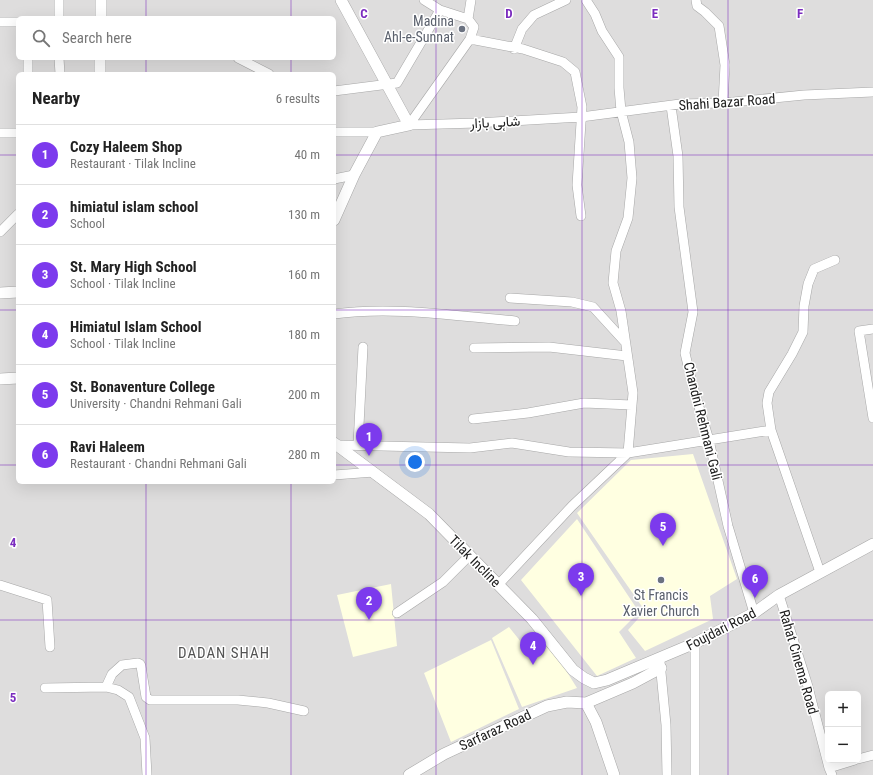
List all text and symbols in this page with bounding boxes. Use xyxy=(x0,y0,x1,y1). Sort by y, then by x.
text: C xyxy=(360,6,368,21)
text: D xyxy=(505,6,513,21)
text: E xyxy=(652,6,659,21)
text: F xyxy=(797,6,803,21)
place label: Madina Ahl-e-Sunnat xyxy=(384,13,454,45)
search box xyxy=(16,16,336,60)
marker: Madina Ahl-e-Sunnat xyxy=(457,24,467,34)
icon: search xyxy=(30,27,52,49)
text: Search here xyxy=(62,29,132,47)
text: Nearby xyxy=(32,88,80,108)
text: 6 results xyxy=(276,91,320,106)
street label: Shahi Bazar Road xyxy=(678,91,776,113)
street label: شاہی بازار xyxy=(468,113,521,133)
text: Cozy Haleem Shop xyxy=(70,138,182,156)
text: 1 xyxy=(42,147,48,162)
text: 40 m xyxy=(294,147,320,162)
text: Restaurant · Tilak Incline xyxy=(70,156,196,171)
text: himiatul islam school xyxy=(70,198,198,216)
text: 2 xyxy=(42,207,48,222)
text: 130 m xyxy=(288,207,320,222)
text: School xyxy=(70,216,105,231)
text: St. Mary High School xyxy=(70,258,197,276)
text: 3 xyxy=(42,267,48,282)
text: 160 m xyxy=(288,267,320,282)
text: School · Tilak Incline xyxy=(70,276,176,291)
text: Himiatul Islam School xyxy=(70,318,202,336)
text: 4 xyxy=(42,327,48,342)
text: 180 m xyxy=(288,327,320,342)
text: School · Tilak Incline xyxy=(70,336,176,351)
street label: Chandni Rehmani Gali xyxy=(681,360,725,482)
text: St. Bonaventure College xyxy=(70,378,215,396)
text: 5 xyxy=(42,387,48,402)
text: 200 m xyxy=(288,387,320,402)
text: University · Chandni Rehmani Gali xyxy=(70,396,242,411)
pin: 1 xyxy=(356,423,382,456)
text: Ravi Haleem xyxy=(70,438,145,456)
text: 6 xyxy=(42,447,48,462)
text: 280 m xyxy=(288,447,320,462)
your location xyxy=(405,452,425,472)
text: Restaurant · Chandni Rehmani Gali xyxy=(70,456,247,471)
pin: 5 xyxy=(650,513,676,546)
street label: Tilak Incline xyxy=(446,532,504,590)
text: 4 xyxy=(10,535,17,550)
pin: 3 xyxy=(568,563,594,596)
pin: 6 xyxy=(742,565,768,598)
marker: St Francis Xavier Church xyxy=(656,575,666,585)
pin: 2 xyxy=(356,587,382,620)
place label: St Francis Xavier Church xyxy=(623,587,699,619)
street label: Foujdari Road xyxy=(684,605,758,653)
street label: Rahat Cinema Road xyxy=(776,608,822,716)
pin: 4 xyxy=(520,632,546,665)
district label: DADAN SHAH xyxy=(178,644,270,662)
text: 5 xyxy=(10,690,17,705)
map controls xyxy=(825,691,861,763)
button: + xyxy=(825,691,861,727)
street label: Sarfaraz Road xyxy=(456,706,534,754)
button: − xyxy=(825,727,861,763)

